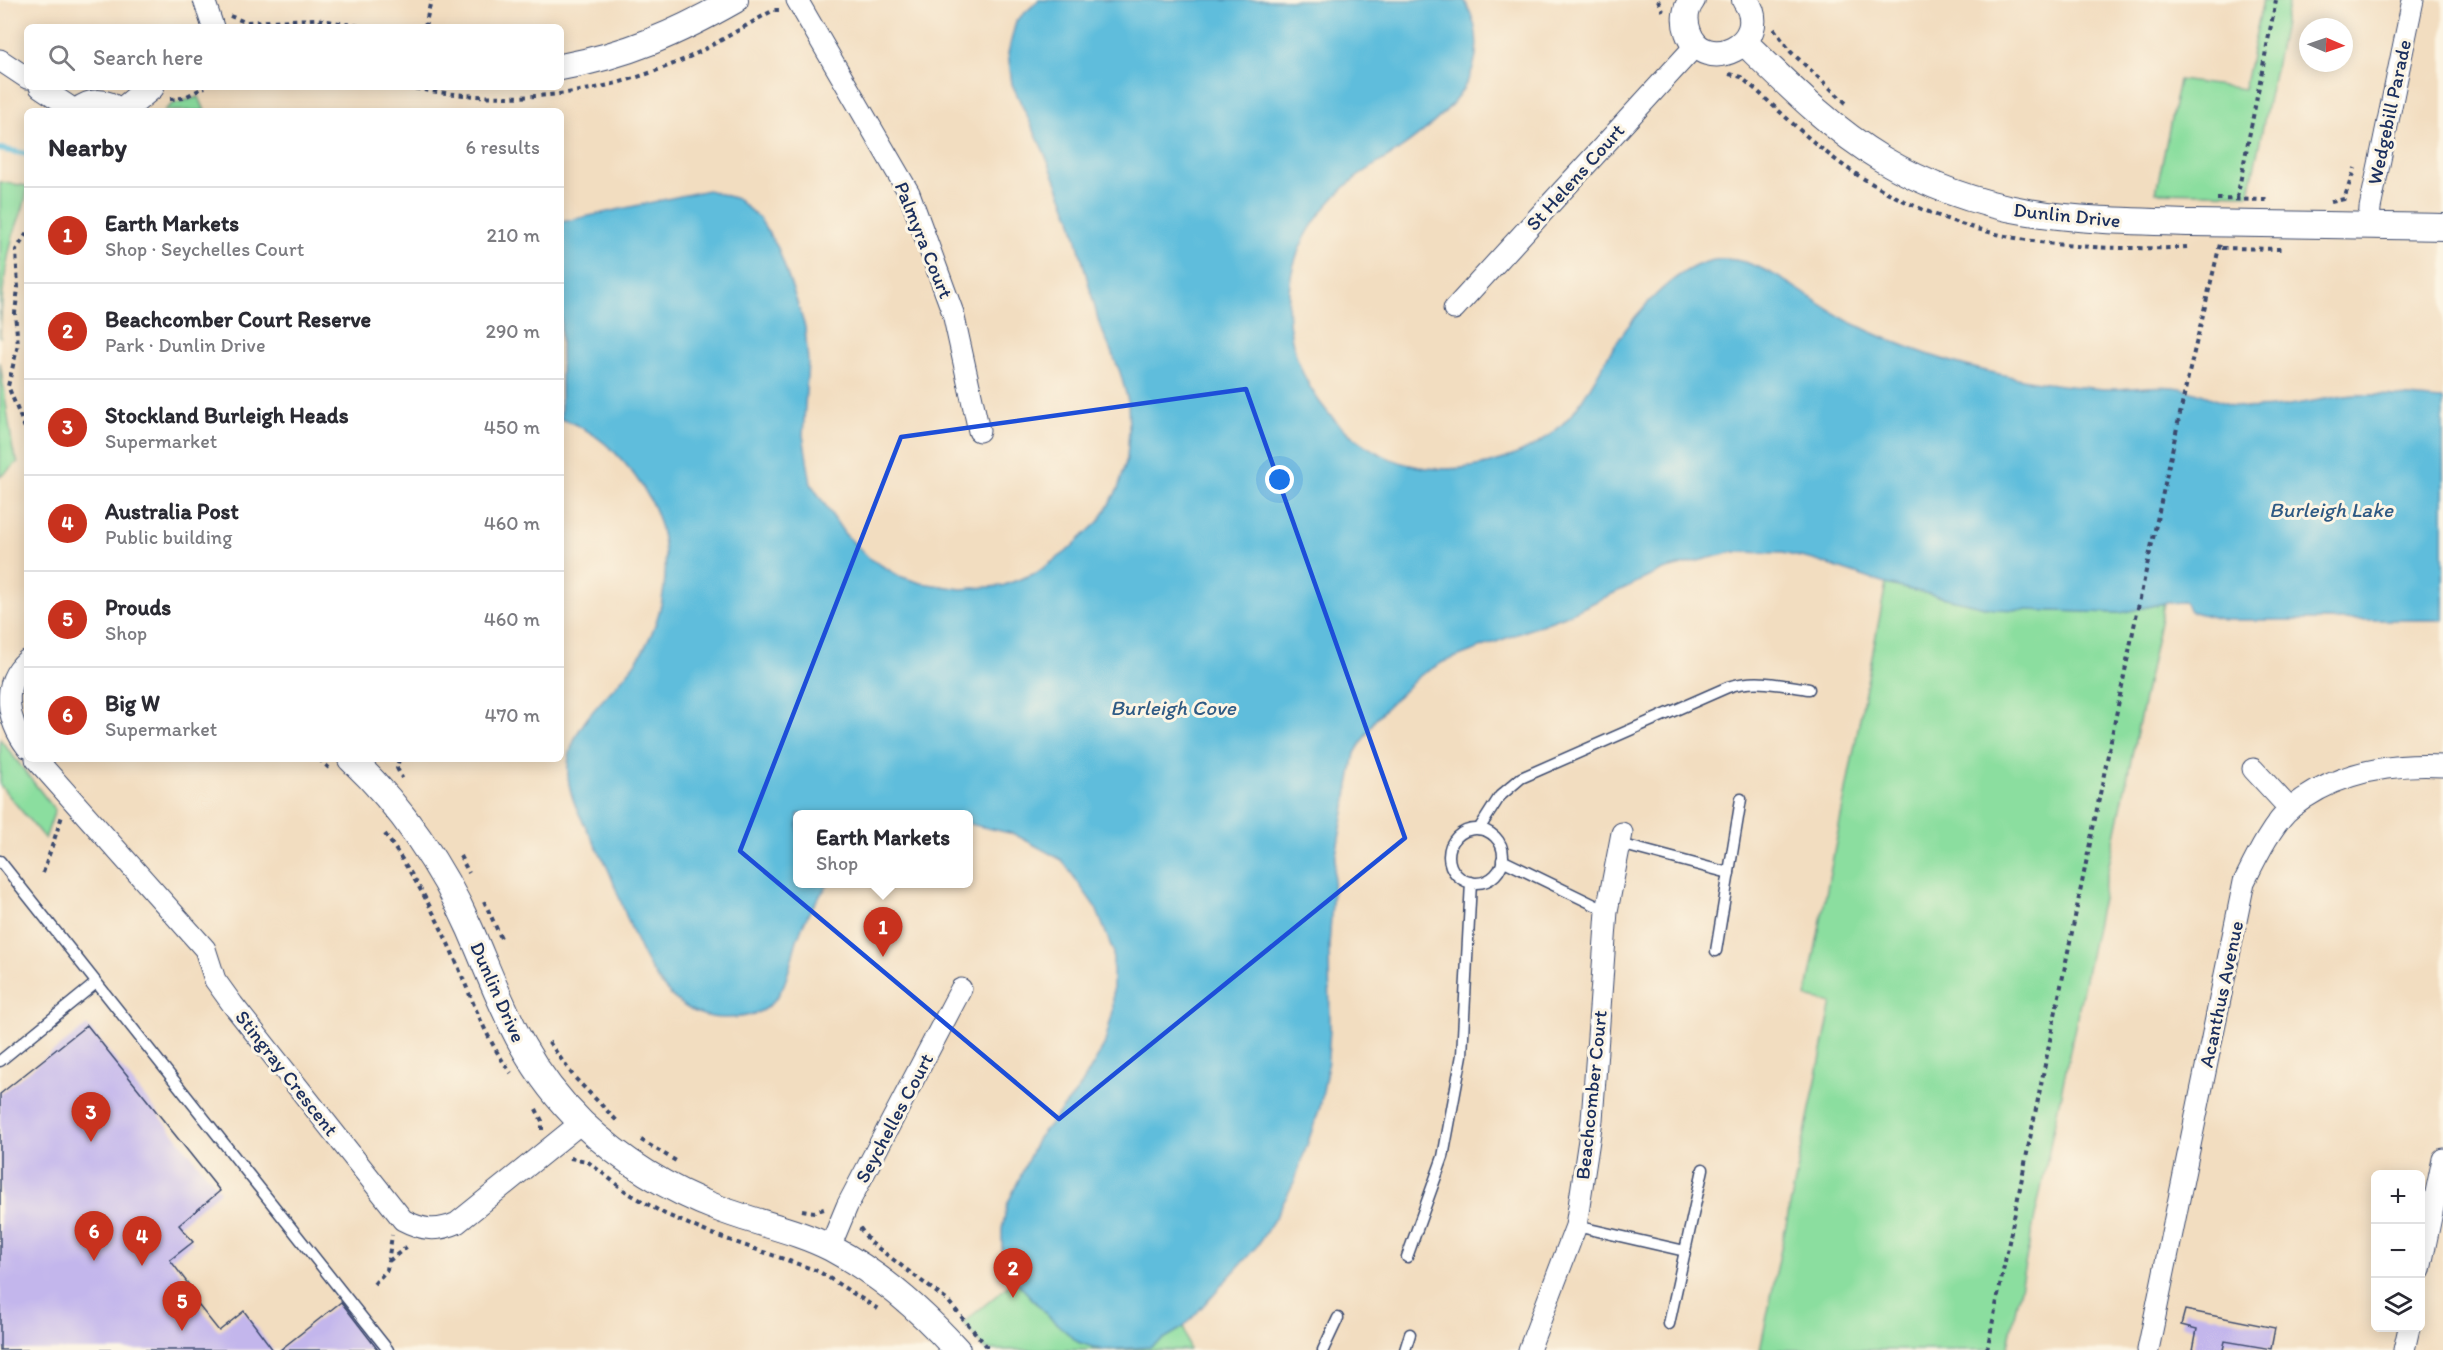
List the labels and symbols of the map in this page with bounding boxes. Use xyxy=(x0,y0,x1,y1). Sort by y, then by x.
north arrow xyxy=(2299,18,2353,72)
street label: Wedgebill Parade xyxy=(2362,37,2416,187)
street label: St Helens Court xyxy=(1521,119,1629,235)
street label: Palmyra Court xyxy=(890,178,958,302)
street label: Dunlin Drive xyxy=(2012,197,2122,233)
your location xyxy=(1265,465,1294,494)
water label: Burleigh Lake xyxy=(2269,497,2394,522)
water label: Burleigh Cove xyxy=(1110,695,1237,720)
pin: 1 xyxy=(864,908,902,957)
street label: Acanthus Avenue xyxy=(2194,918,2248,1070)
street label: Dunlin Drive xyxy=(465,938,531,1046)
street label: Stingray Crescent xyxy=(230,1005,344,1141)
street label: Beachcomber Court xyxy=(1570,1009,1612,1181)
street label: Seychelles Court xyxy=(850,1049,938,1187)
pin: 3 xyxy=(72,1092,110,1142)
pin: 6 xyxy=(74,1212,113,1261)
pin: 4 xyxy=(122,1216,162,1266)
pin: 2 xyxy=(994,1248,1032,1298)
pin: 5 xyxy=(162,1282,201,1331)

